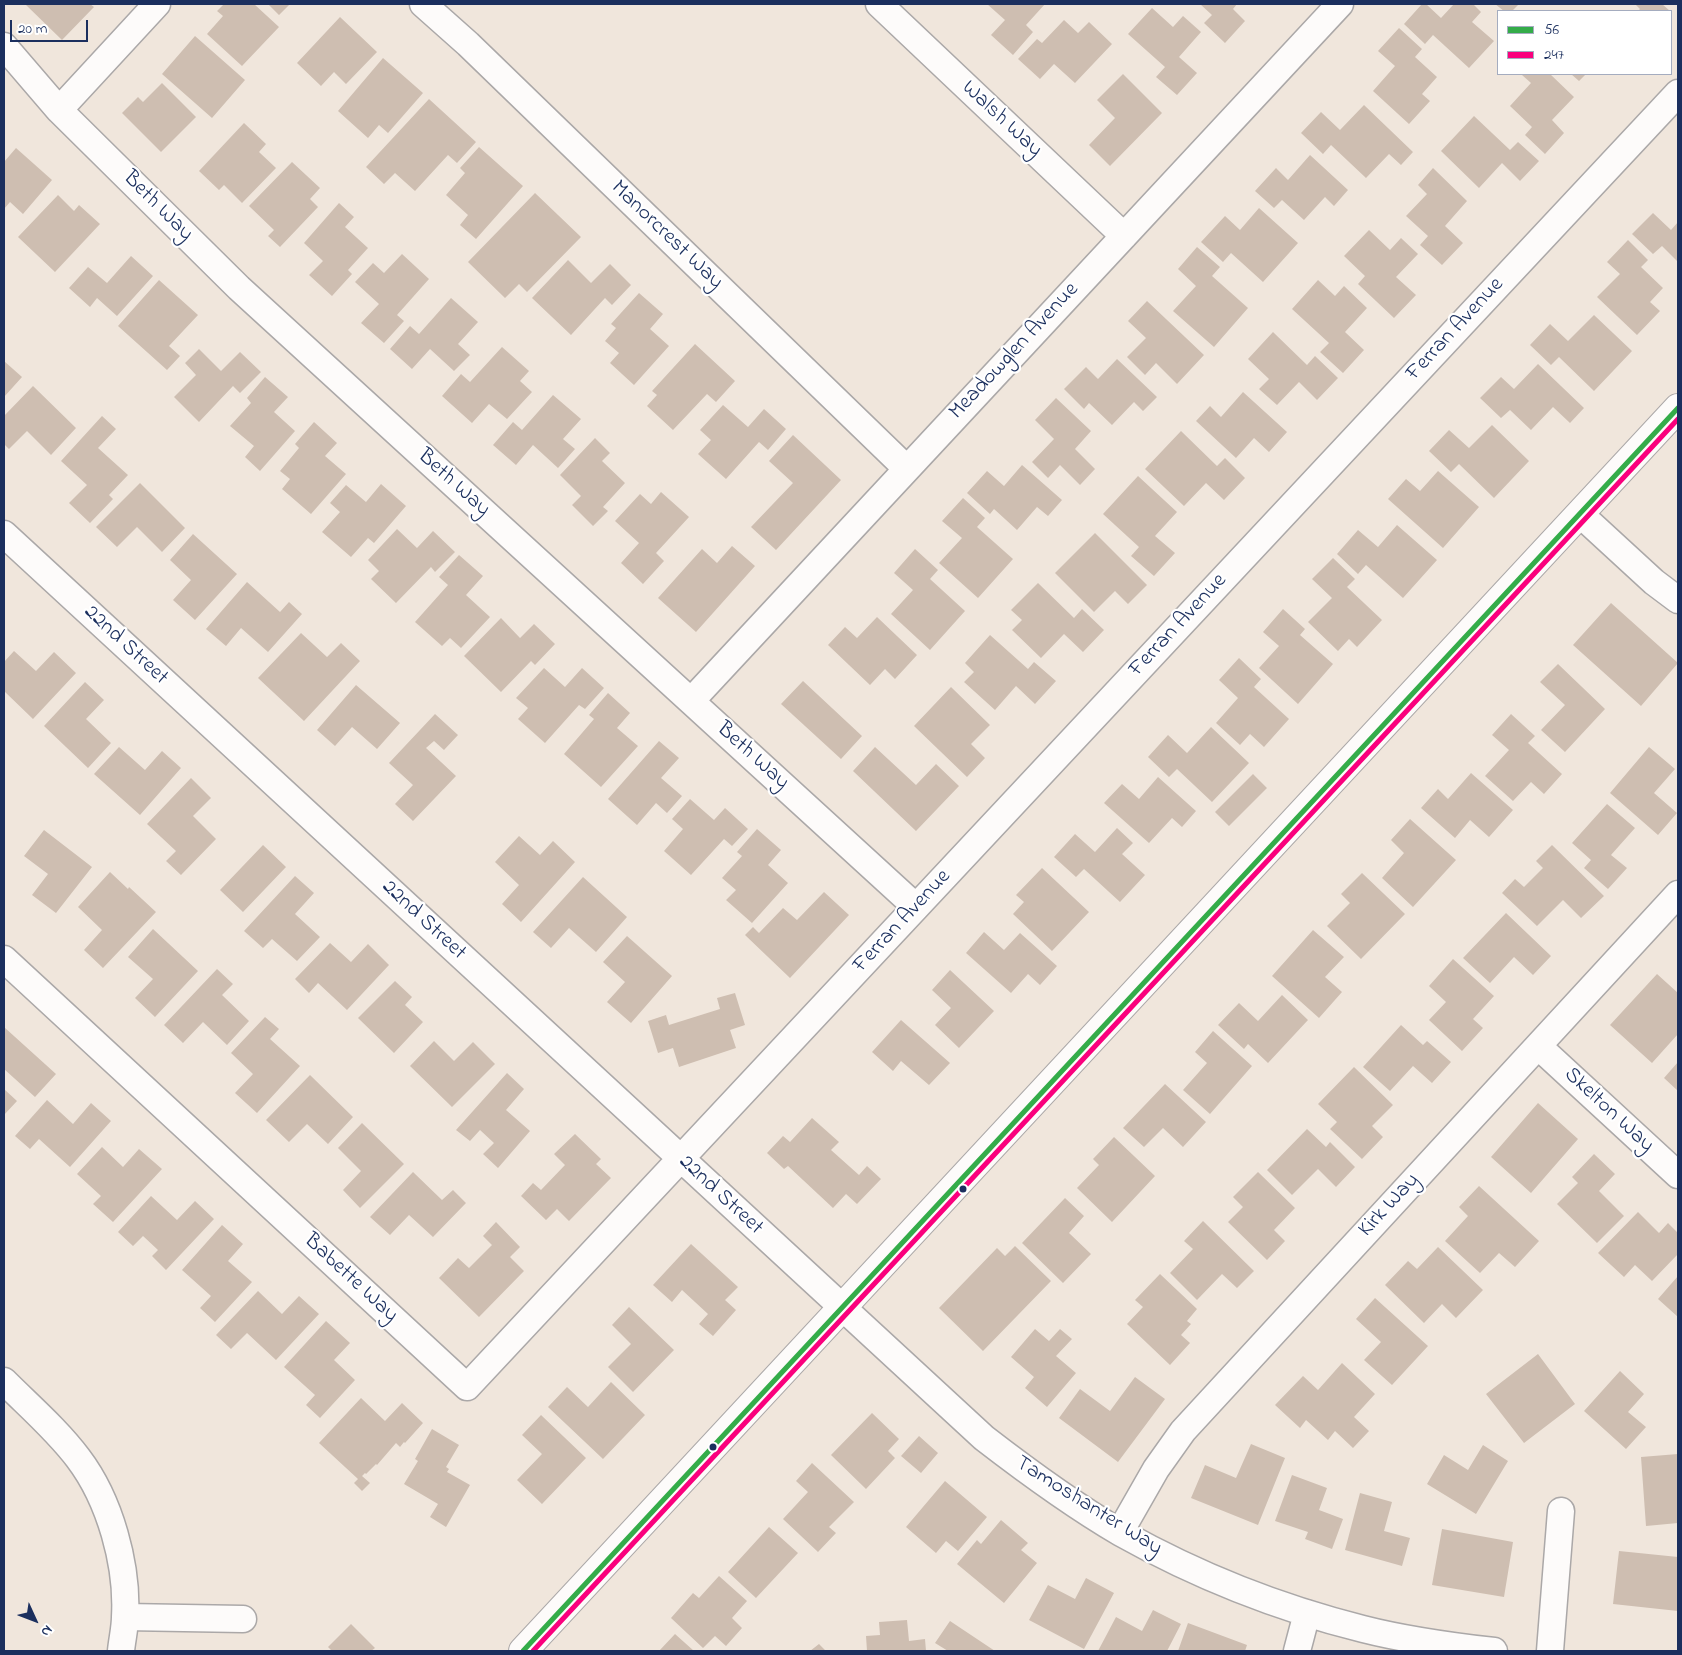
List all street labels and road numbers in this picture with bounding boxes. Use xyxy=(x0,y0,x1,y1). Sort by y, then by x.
street label: Walsh Way xyxy=(955,76,1047,164)
street label: Beth Way xyxy=(116,166,198,248)
street label: Manorcrest Way xyxy=(604,176,728,296)
street label: Ferran Avenue xyxy=(1401,273,1511,387)
street label: Meadowglen Avenue xyxy=(945,278,1085,426)
street label: Beth Way xyxy=(411,444,495,524)
street label: Ferran Avenue xyxy=(1124,569,1234,683)
street label: 22nd Street xyxy=(77,600,173,692)
street label: Beth Way xyxy=(710,717,794,797)
street label: Ferran Avenue xyxy=(848,865,958,979)
street label: 22nd Street xyxy=(375,875,471,967)
street label: Skelton Way xyxy=(1557,1063,1659,1159)
street label: 22nd Street xyxy=(672,1150,768,1242)
street label: Kirk Way xyxy=(1354,1169,1426,1243)
street label: Babette Way xyxy=(297,1229,403,1329)
street label: Tamoshanter Way xyxy=(1010,1451,1166,1563)

